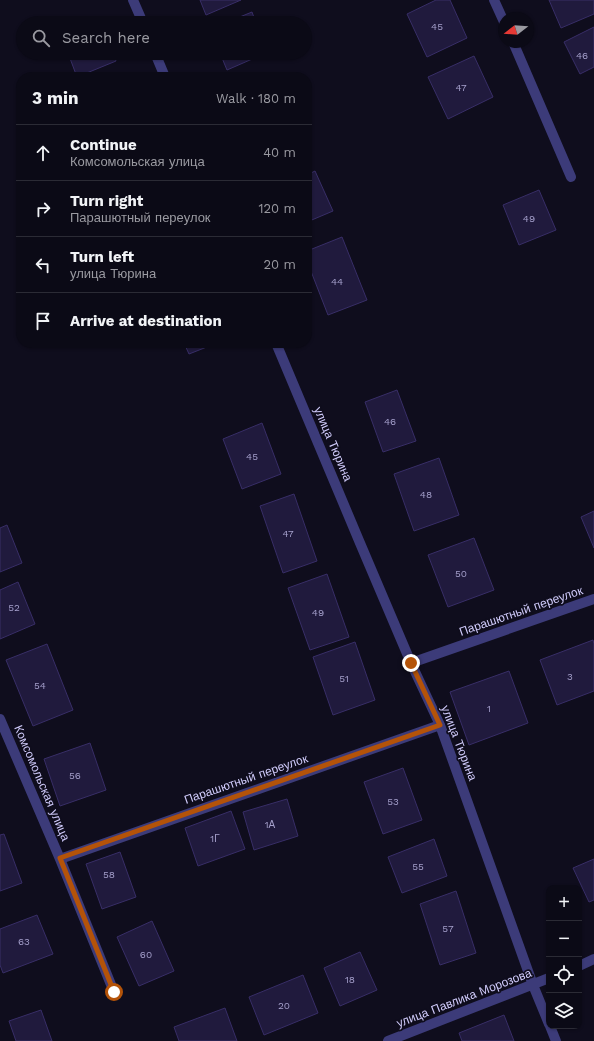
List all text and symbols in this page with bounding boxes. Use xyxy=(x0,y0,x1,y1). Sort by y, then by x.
north arrow xyxy=(498,12,534,48)
search box xyxy=(16,16,312,60)
house number: 45 xyxy=(431,21,443,32)
icon: search xyxy=(30,27,52,49)
text: Search here xyxy=(62,29,150,47)
house number: 46 xyxy=(576,50,588,61)
house number: 47 xyxy=(455,82,467,93)
text: 3 min xyxy=(32,88,78,108)
text: Walk · 180 m xyxy=(216,91,296,106)
text: Continue xyxy=(70,136,137,154)
icon: ahead xyxy=(32,142,54,164)
text: 40 m xyxy=(263,145,296,160)
text: Комсомольская улица xyxy=(70,154,205,169)
text: Turn right xyxy=(70,192,143,210)
icon: right xyxy=(32,198,54,220)
text: 120 m xyxy=(258,201,296,216)
text: Парашютный переулок xyxy=(70,210,211,225)
house number: 49 xyxy=(523,213,535,224)
text: Turn left xyxy=(70,248,134,266)
icon: left xyxy=(32,254,54,276)
text: 20 m xyxy=(264,257,296,272)
text: улица Тюрина xyxy=(70,266,156,281)
house number: 44 xyxy=(331,276,343,287)
icon: arrive xyxy=(32,310,54,332)
text: Arrive at destination xyxy=(70,312,222,330)
street label: улица Тюрина xyxy=(311,405,355,484)
house number: 46 xyxy=(384,416,396,427)
house number: 45 xyxy=(246,451,258,462)
house number: 48 xyxy=(420,489,432,500)
house number: 47 xyxy=(282,528,294,539)
house number: 50 xyxy=(455,568,467,579)
street label: Парашютный переулок xyxy=(457,583,585,639)
house number: 52 xyxy=(8,602,20,613)
house number: 49 xyxy=(312,607,324,618)
route end xyxy=(402,654,420,672)
house number: 3 xyxy=(567,671,573,682)
house number: 51 xyxy=(339,673,349,684)
house number: 54 xyxy=(34,680,46,691)
street label: улица Тюрина xyxy=(438,703,480,783)
house number: 1 xyxy=(487,703,491,714)
street label: Комсомольская улица xyxy=(11,723,73,843)
street label: Парашютный переулок xyxy=(182,751,310,807)
house number: 56 xyxy=(69,770,81,781)
house number: 53 xyxy=(387,796,399,807)
house number: 1А xyxy=(265,819,276,830)
house number: 1Г xyxy=(210,833,220,844)
house number: 55 xyxy=(412,861,424,872)
house number: 58 xyxy=(103,869,115,880)
map controls xyxy=(546,885,582,1029)
button: + xyxy=(546,885,582,921)
button: − xyxy=(546,921,582,957)
house number: 57 xyxy=(442,923,454,934)
house number: 63 xyxy=(18,936,30,947)
house number: 60 xyxy=(140,949,152,960)
button: locate xyxy=(546,957,582,993)
street label: улица Павлика Морозова xyxy=(395,966,534,1030)
house number: 18 xyxy=(345,974,355,985)
route start xyxy=(105,983,123,1001)
button: layers xyxy=(546,993,582,1029)
house number: 20 xyxy=(278,1000,290,1011)

